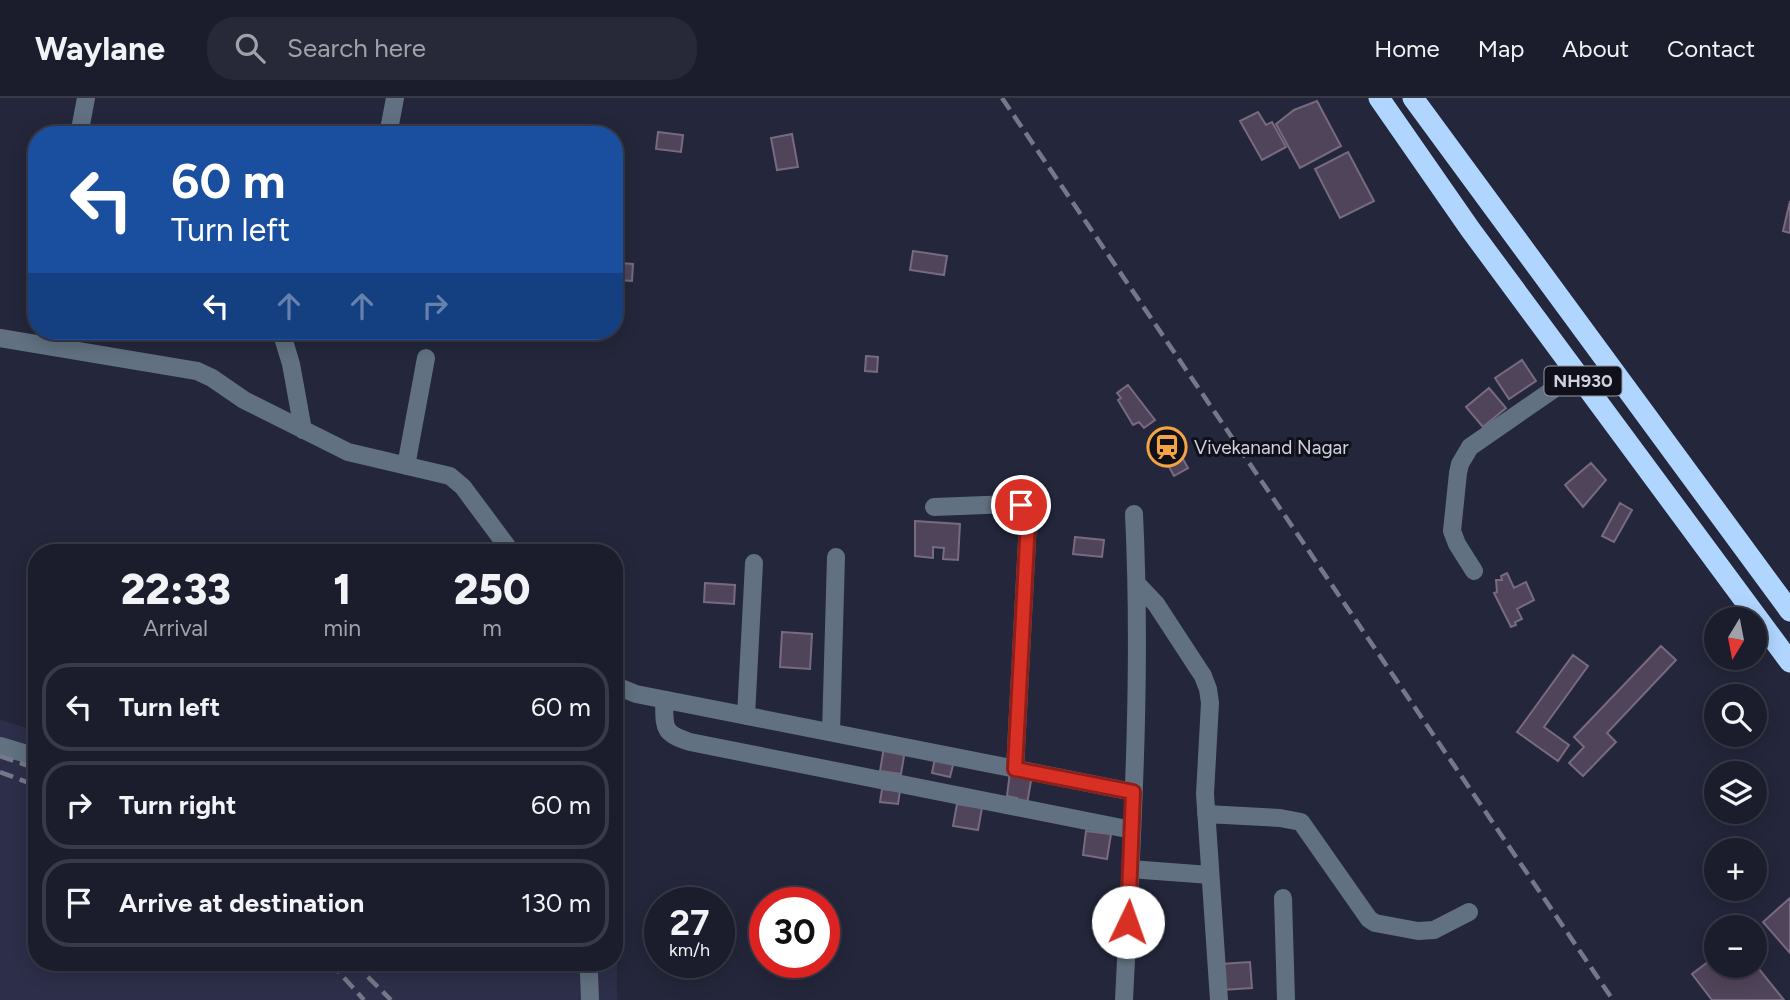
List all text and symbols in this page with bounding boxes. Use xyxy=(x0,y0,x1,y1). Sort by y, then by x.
search box xyxy=(207,17,697,80)
text: Waylane xyxy=(35,29,165,68)
icon: search xyxy=(231,29,269,67)
text: Search here xyxy=(287,32,426,64)
text: Home xyxy=(1374,34,1440,63)
text: Map xyxy=(1478,34,1524,63)
text: About xyxy=(1562,34,1629,63)
text: Contact xyxy=(1667,34,1755,63)
text: 60 m xyxy=(171,151,286,210)
icon: left xyxy=(56,154,147,245)
text: Turn left xyxy=(171,211,290,249)
icon: left xyxy=(197,287,235,325)
icon: ahead xyxy=(270,287,308,325)
icon: ahead xyxy=(343,287,381,325)
icon: right xyxy=(416,287,454,325)
road number: NH930 xyxy=(1544,366,1622,396)
station icon: Vivekanand Nagar xyxy=(1146,426,1188,468)
place label: Vivekanand Nagar xyxy=(1194,436,1349,459)
pin xyxy=(991,475,1051,535)
icon: arrive xyxy=(1002,486,1040,524)
text: 22:33 xyxy=(121,564,231,615)
text: 1 xyxy=(333,564,351,615)
text: 250 xyxy=(454,564,530,615)
north arrow xyxy=(1704,607,1768,670)
map controls xyxy=(1704,607,1767,978)
text: Arrival xyxy=(143,614,208,642)
text: min xyxy=(323,614,361,642)
text: m xyxy=(482,614,502,642)
button: search xyxy=(1704,684,1767,747)
icon: left xyxy=(60,688,98,726)
text: Turn left xyxy=(119,691,220,723)
text: 60 m xyxy=(531,691,591,723)
button: layers xyxy=(1704,761,1767,824)
icon: right xyxy=(60,786,98,824)
text: Turn right xyxy=(119,789,236,821)
text: 60 m xyxy=(531,789,591,821)
button: + xyxy=(1704,838,1767,901)
icon: arrive xyxy=(60,884,98,922)
position arrow xyxy=(1091,885,1165,959)
text: Arrive at destination xyxy=(119,887,364,919)
text: 130 m xyxy=(521,887,591,919)
speed limit sign: 30 xyxy=(749,887,840,978)
text: 27 xyxy=(670,902,709,944)
button: − xyxy=(1704,915,1767,978)
text: km/h xyxy=(669,939,710,961)

